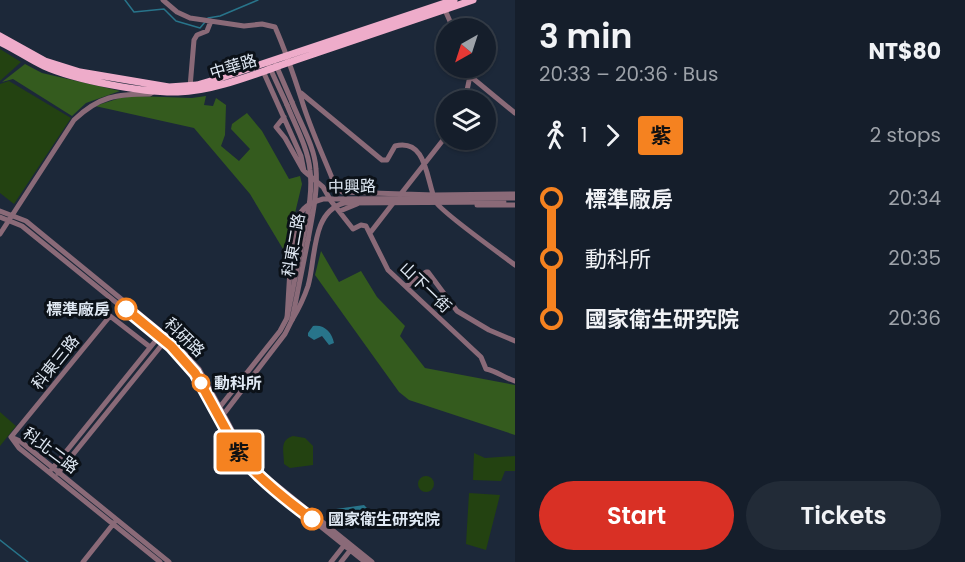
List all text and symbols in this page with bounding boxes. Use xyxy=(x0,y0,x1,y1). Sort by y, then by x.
text: 3 min xyxy=(539,13,632,60)
north arrow xyxy=(436,18,496,78)
map controls xyxy=(436,18,496,150)
text: NT$80 xyxy=(868,36,941,67)
street label: 中華路 xyxy=(207,48,259,84)
text: 20:33 – 20:36 · Bus xyxy=(539,60,718,88)
button: layers xyxy=(436,90,496,150)
icon: walk xyxy=(539,119,572,152)
icon: forward xyxy=(596,119,629,152)
text: 1 xyxy=(581,121,587,149)
text: 紫 xyxy=(650,121,671,150)
text: 2 stops xyxy=(870,121,941,149)
street label: 中興路 xyxy=(328,175,376,198)
text: 標準廠房 xyxy=(585,184,673,215)
text: 20:34 xyxy=(888,184,941,212)
street label: 科東二路 xyxy=(277,212,310,279)
text: 動科所 xyxy=(585,244,651,275)
text: 20:35 xyxy=(888,244,941,272)
street label: 山下一街 xyxy=(395,257,457,318)
place label: 標準廠房 xyxy=(46,298,110,321)
marker: 標準廠房 xyxy=(115,298,137,320)
text: 國家衛生研究院 xyxy=(585,304,739,335)
text: 20:36 xyxy=(888,304,941,332)
street label: 科研路 xyxy=(159,312,210,362)
street label: 科東三路 xyxy=(26,330,84,394)
place label: 動科所 xyxy=(214,372,262,395)
marker: 動科所 xyxy=(192,374,210,392)
street label: 科北二路 xyxy=(18,422,83,479)
line badge: 紫 xyxy=(220,432,258,472)
text: 紫 xyxy=(229,438,250,467)
button: Start xyxy=(539,481,734,550)
button: Tickets xyxy=(746,481,941,550)
marker: 國家衛生研究院 xyxy=(301,508,323,530)
place label: 國家衛生研究院 xyxy=(328,508,440,531)

